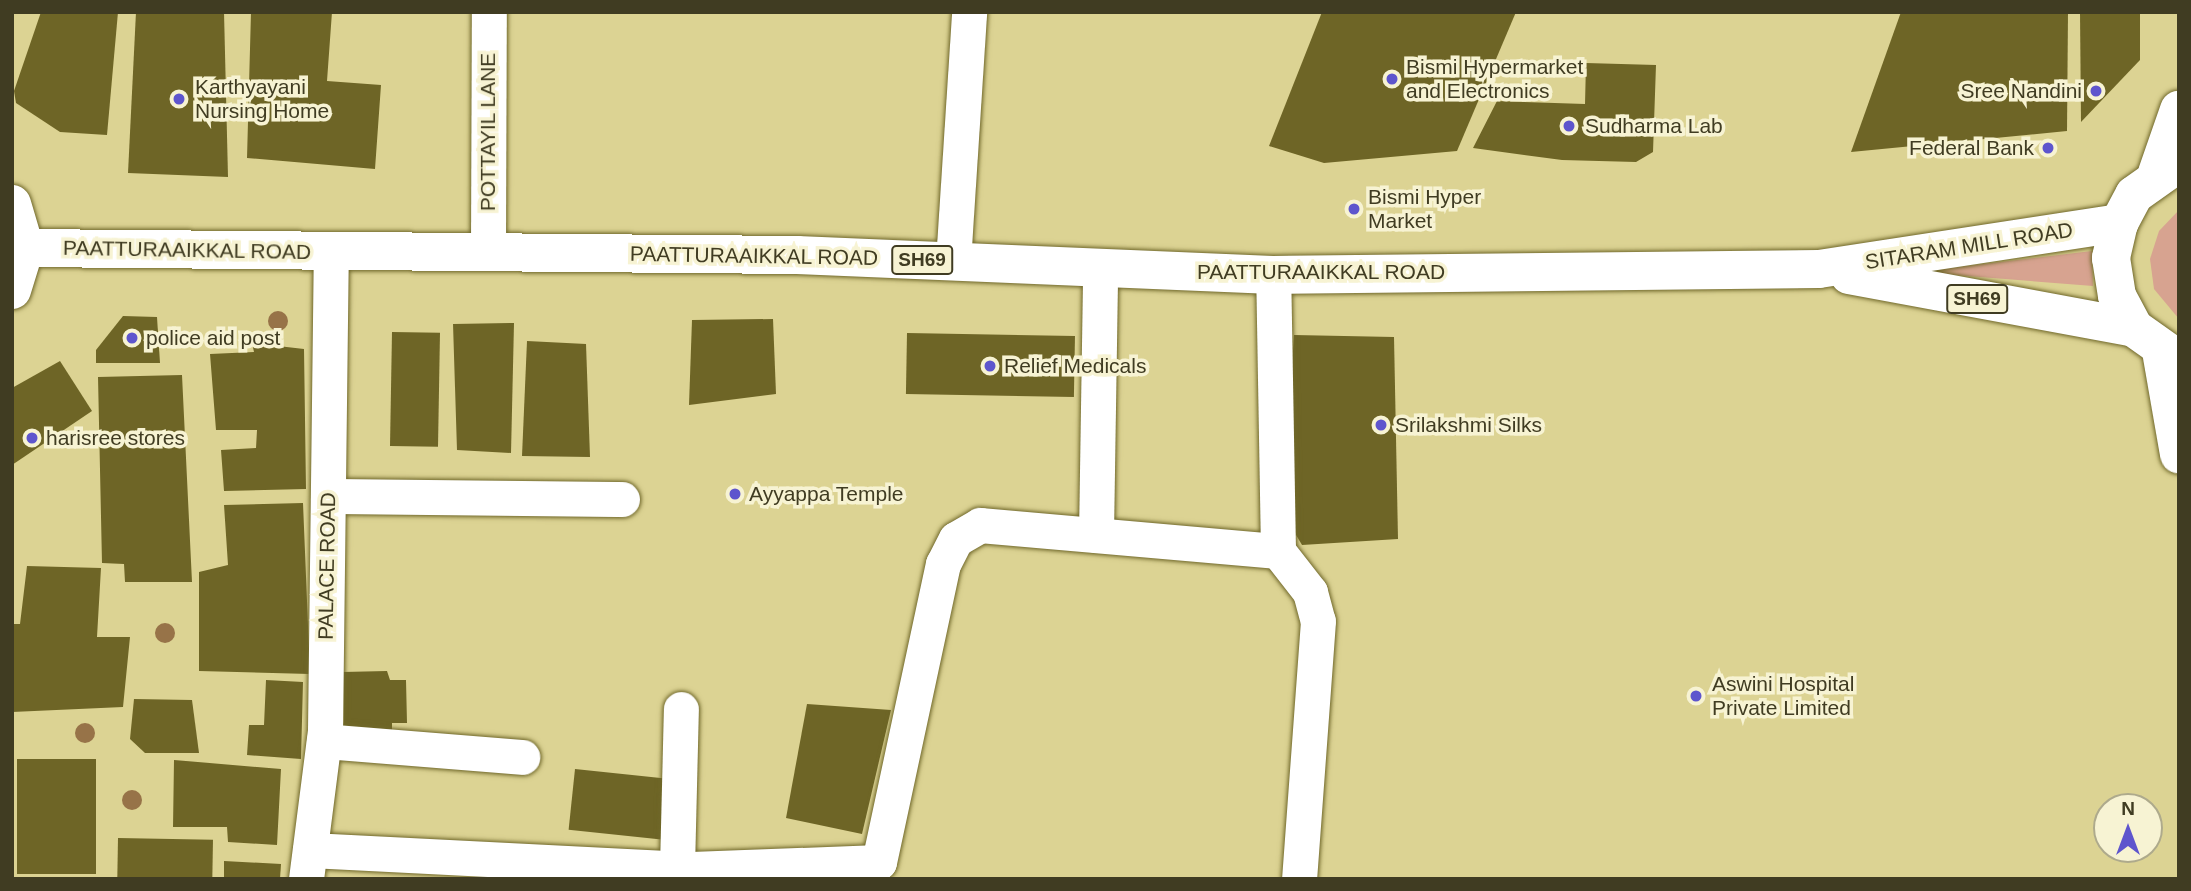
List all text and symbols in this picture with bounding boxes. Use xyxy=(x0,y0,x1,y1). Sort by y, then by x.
street label: POTTAYIL LANE xyxy=(475,52,501,212)
place label: Bismi Hypermarket and Electronics xyxy=(1406,54,1583,104)
marker: Bismi Hypermarket and Electronics xyxy=(1384,71,1400,87)
place label: Karthyayani Nursing Home xyxy=(195,74,329,124)
place label: Sree Nandini xyxy=(1961,78,2082,104)
marker: Sree Nandini xyxy=(2088,83,2104,99)
marker: Karthyayani Nursing Home xyxy=(169,89,189,109)
place label: Sudharma Lab xyxy=(1585,113,1723,139)
marker: Sudharma Lab xyxy=(1559,116,1579,136)
place label: Federal Bank xyxy=(1909,135,2034,161)
marker: Federal Bank xyxy=(2040,140,2056,156)
place label: Bismi Hyper Market xyxy=(1368,184,1481,234)
marker: Bismi Hyper Market xyxy=(1346,201,1362,217)
street label: SITARAM MILL ROAD xyxy=(1863,217,2075,275)
street label: PAATTURAAIKKAL ROAD xyxy=(62,235,312,265)
street label: PAATTURAAIKKAL ROAD xyxy=(629,241,879,271)
road number: SH69 xyxy=(890,244,954,276)
street label: PAATTURAAIKKAL ROAD xyxy=(1197,259,1445,285)
road number: SH69 xyxy=(1946,284,2008,314)
place label: police aid post xyxy=(146,325,280,351)
marker: police aid post xyxy=(124,330,140,346)
place label: Relief Medicals xyxy=(1004,353,1146,379)
marker: Relief Medicals xyxy=(982,358,998,374)
place label: Srilakshmi Silks xyxy=(1395,412,1542,438)
marker: Srilakshmi Silks xyxy=(1373,417,1389,433)
place label: harisree stores xyxy=(46,425,185,451)
marker: harisree stores xyxy=(24,430,40,446)
place label: Ayyappa Temple xyxy=(749,481,904,507)
marker: Ayyappa Temple xyxy=(727,486,743,502)
street label: PALACE ROAD xyxy=(313,492,341,640)
place label: Aswini Hospital Private Limited xyxy=(1712,671,1854,721)
marker: Aswini Hospital Private Limited xyxy=(1686,686,1706,706)
north arrow xyxy=(2093,793,2163,863)
text: N xyxy=(2121,798,2135,819)

